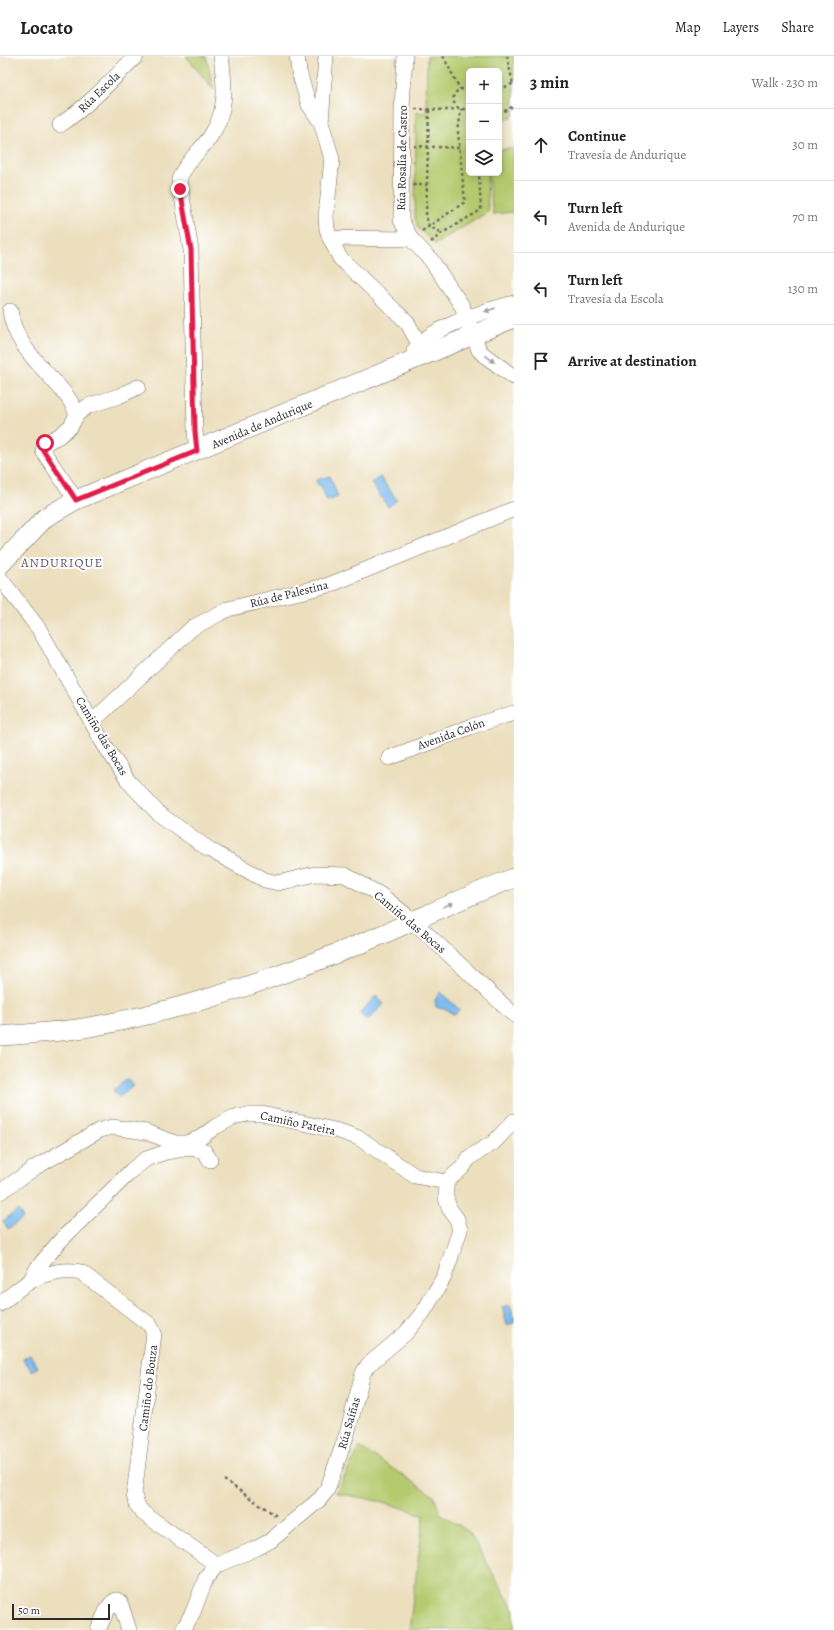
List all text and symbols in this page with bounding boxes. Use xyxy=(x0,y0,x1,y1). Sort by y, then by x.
text: Locato xyxy=(20,15,73,41)
text: Map xyxy=(675,18,701,37)
text: Layers xyxy=(723,18,759,37)
text: Share xyxy=(781,18,814,37)
street label: Rúa Escola xyxy=(74,68,124,116)
map controls xyxy=(466,68,502,176)
button: + xyxy=(466,68,502,104)
text: 3 min xyxy=(530,71,569,94)
text: Walk · 230 m xyxy=(752,74,818,91)
button: − xyxy=(466,104,502,140)
street label: Rúa Rosalía de Castro xyxy=(393,105,411,211)
text: Continue xyxy=(568,126,626,146)
icon: ahead xyxy=(530,134,552,156)
text: 30 m xyxy=(792,136,818,153)
button: layers xyxy=(466,140,502,176)
text: Travesía de Andurique xyxy=(568,146,686,163)
route end xyxy=(171,180,189,198)
text: Turn left xyxy=(568,198,623,218)
icon: left xyxy=(530,206,552,228)
text: 70 m xyxy=(792,208,818,225)
text: Avenida de Andurique xyxy=(568,218,685,235)
text: Turn left xyxy=(568,270,623,290)
icon: left xyxy=(530,278,552,300)
text: 130 m xyxy=(788,280,818,297)
text: Travesía da Escola xyxy=(568,290,664,307)
one-way arrow xyxy=(484,308,496,314)
icon: arrive xyxy=(530,350,552,372)
text: Arrive at destination xyxy=(568,351,697,371)
one-way arrow xyxy=(484,355,495,363)
street label: Avenida de Andurique xyxy=(208,395,315,453)
route start xyxy=(36,434,54,452)
district label: ANDURIQUE xyxy=(20,554,103,571)
street label: Rúa de Palestina xyxy=(248,576,330,611)
street label: Camiño das Bocas xyxy=(72,694,132,779)
street label: Avenida Colón xyxy=(414,714,487,754)
street label: Camiño das Bocas xyxy=(371,887,449,957)
one-way arrow xyxy=(442,902,453,908)
street label: Camiño Pateira xyxy=(259,1107,337,1139)
street label: Camiño do Bouza xyxy=(135,1343,161,1432)
street label: Rúa Saíñas xyxy=(334,1395,364,1451)
scale bar xyxy=(12,1602,110,1621)
text: 50 m xyxy=(18,1603,40,1618)

